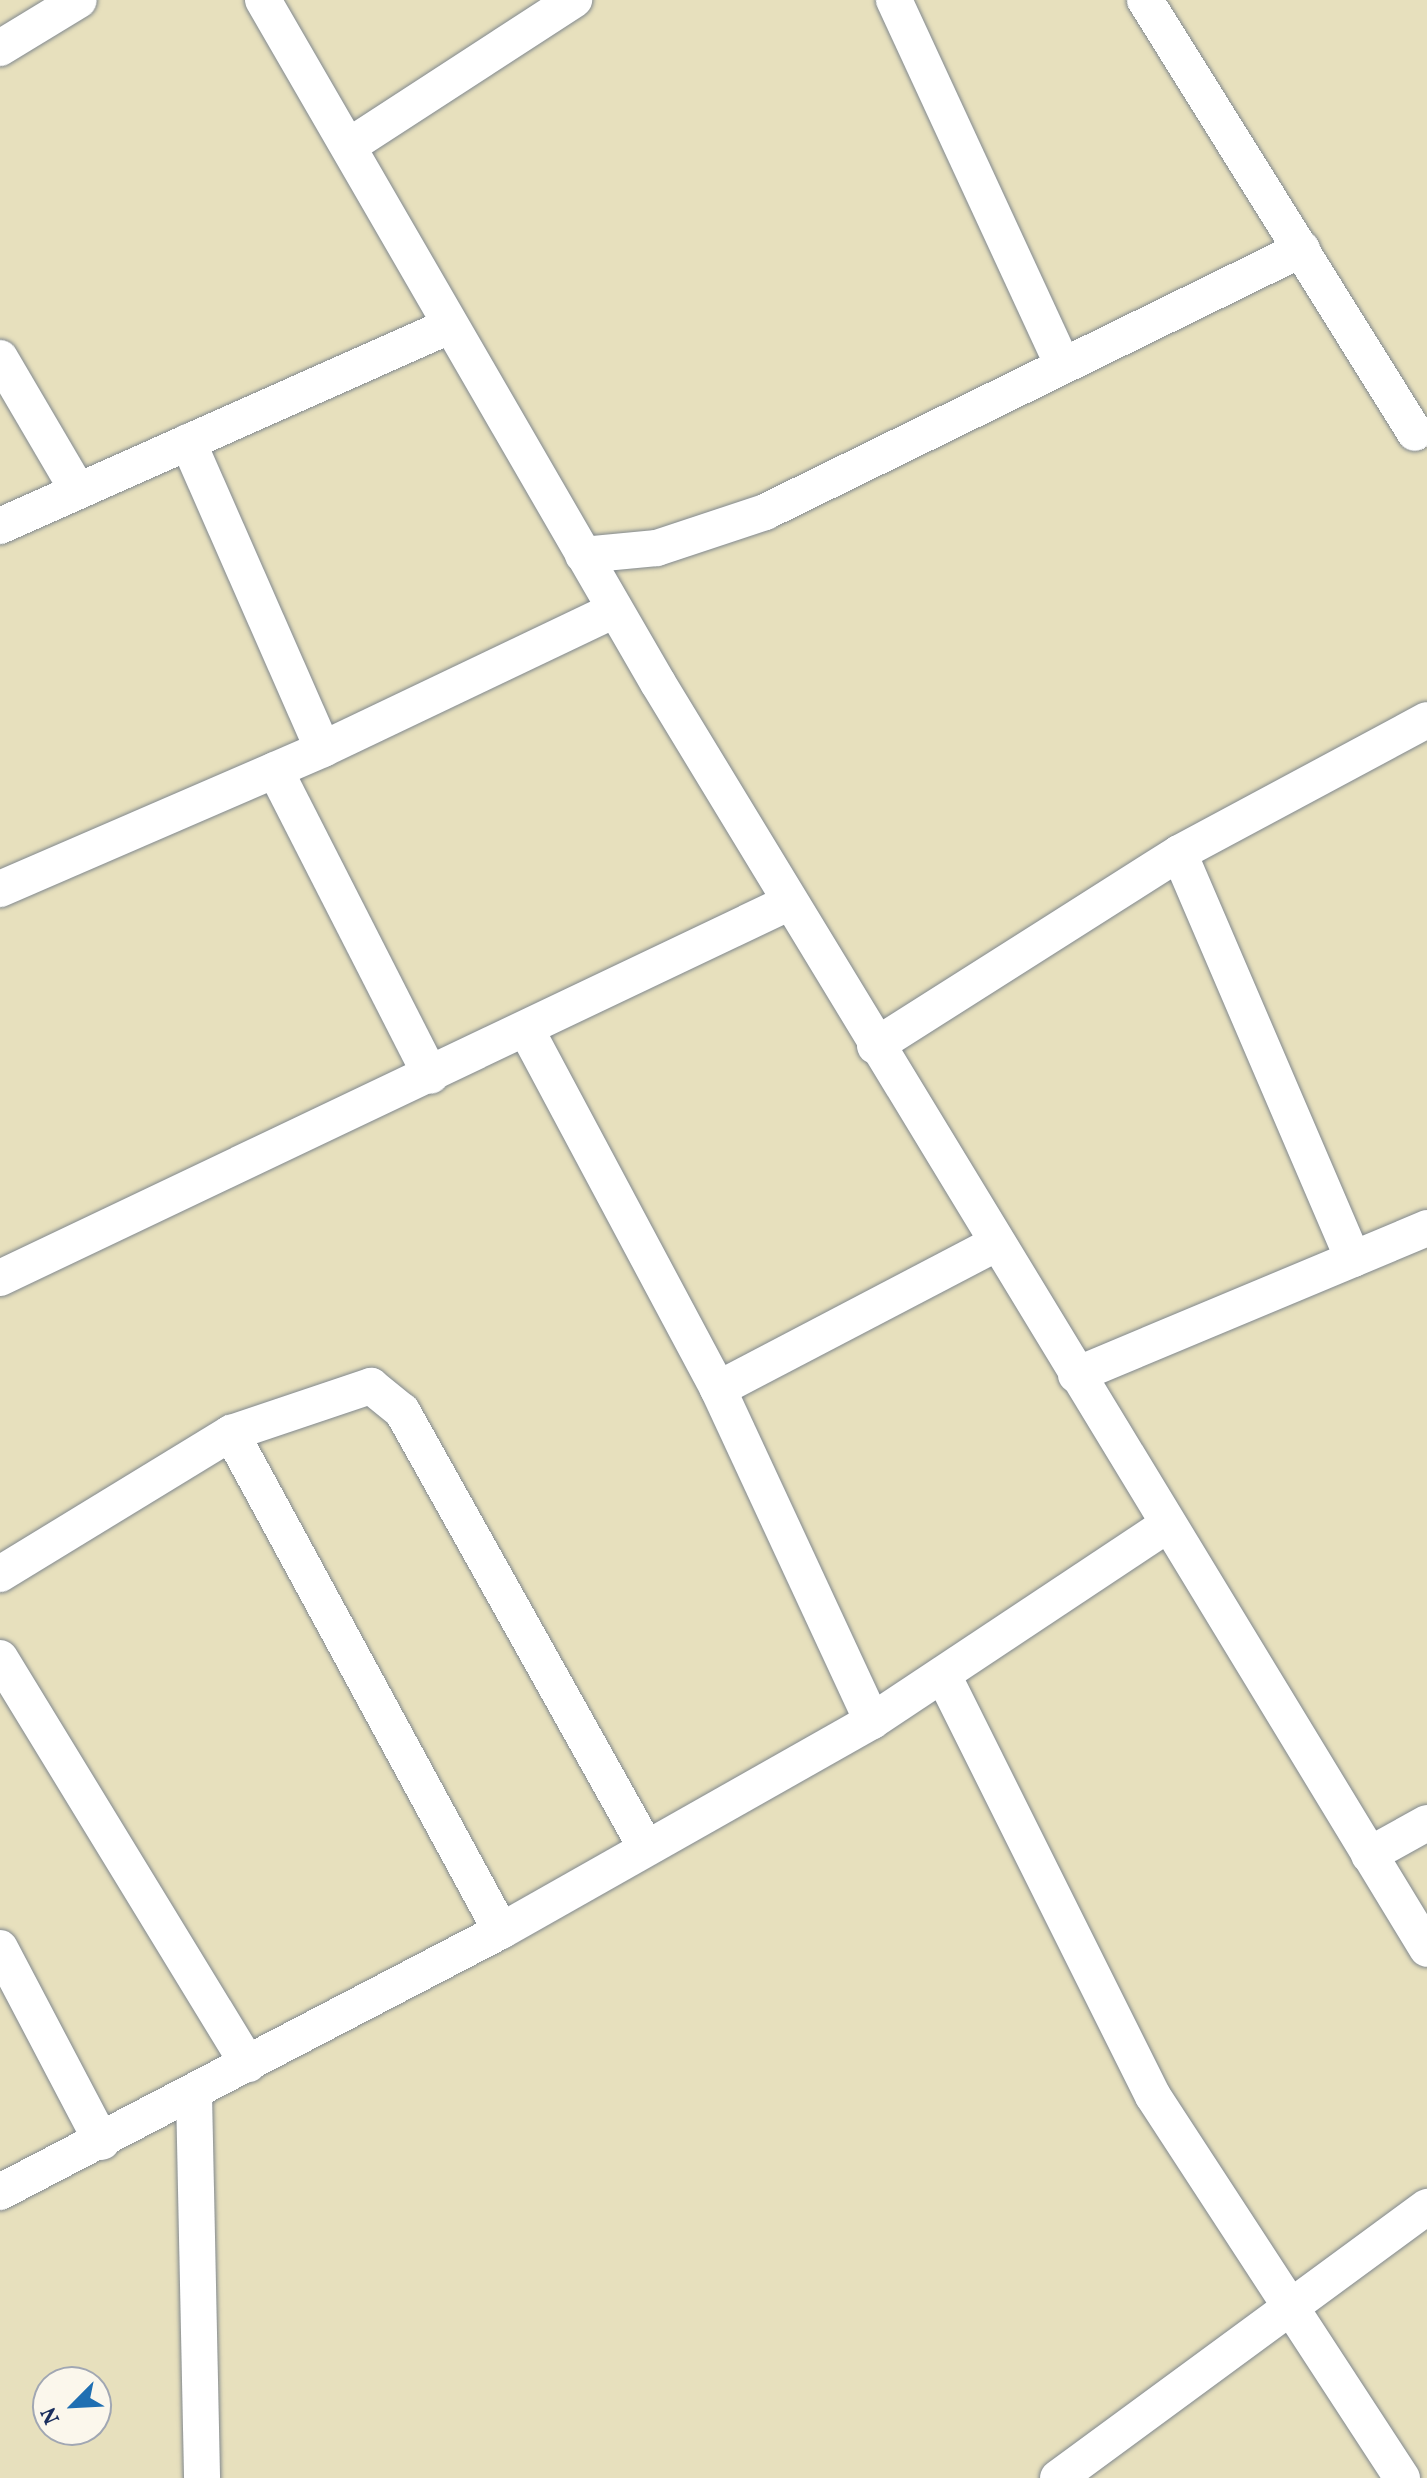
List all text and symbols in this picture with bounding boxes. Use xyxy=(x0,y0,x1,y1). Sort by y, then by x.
north arrow xyxy=(32,2366,112,2446)
text: N xyxy=(34,2402,69,2429)

